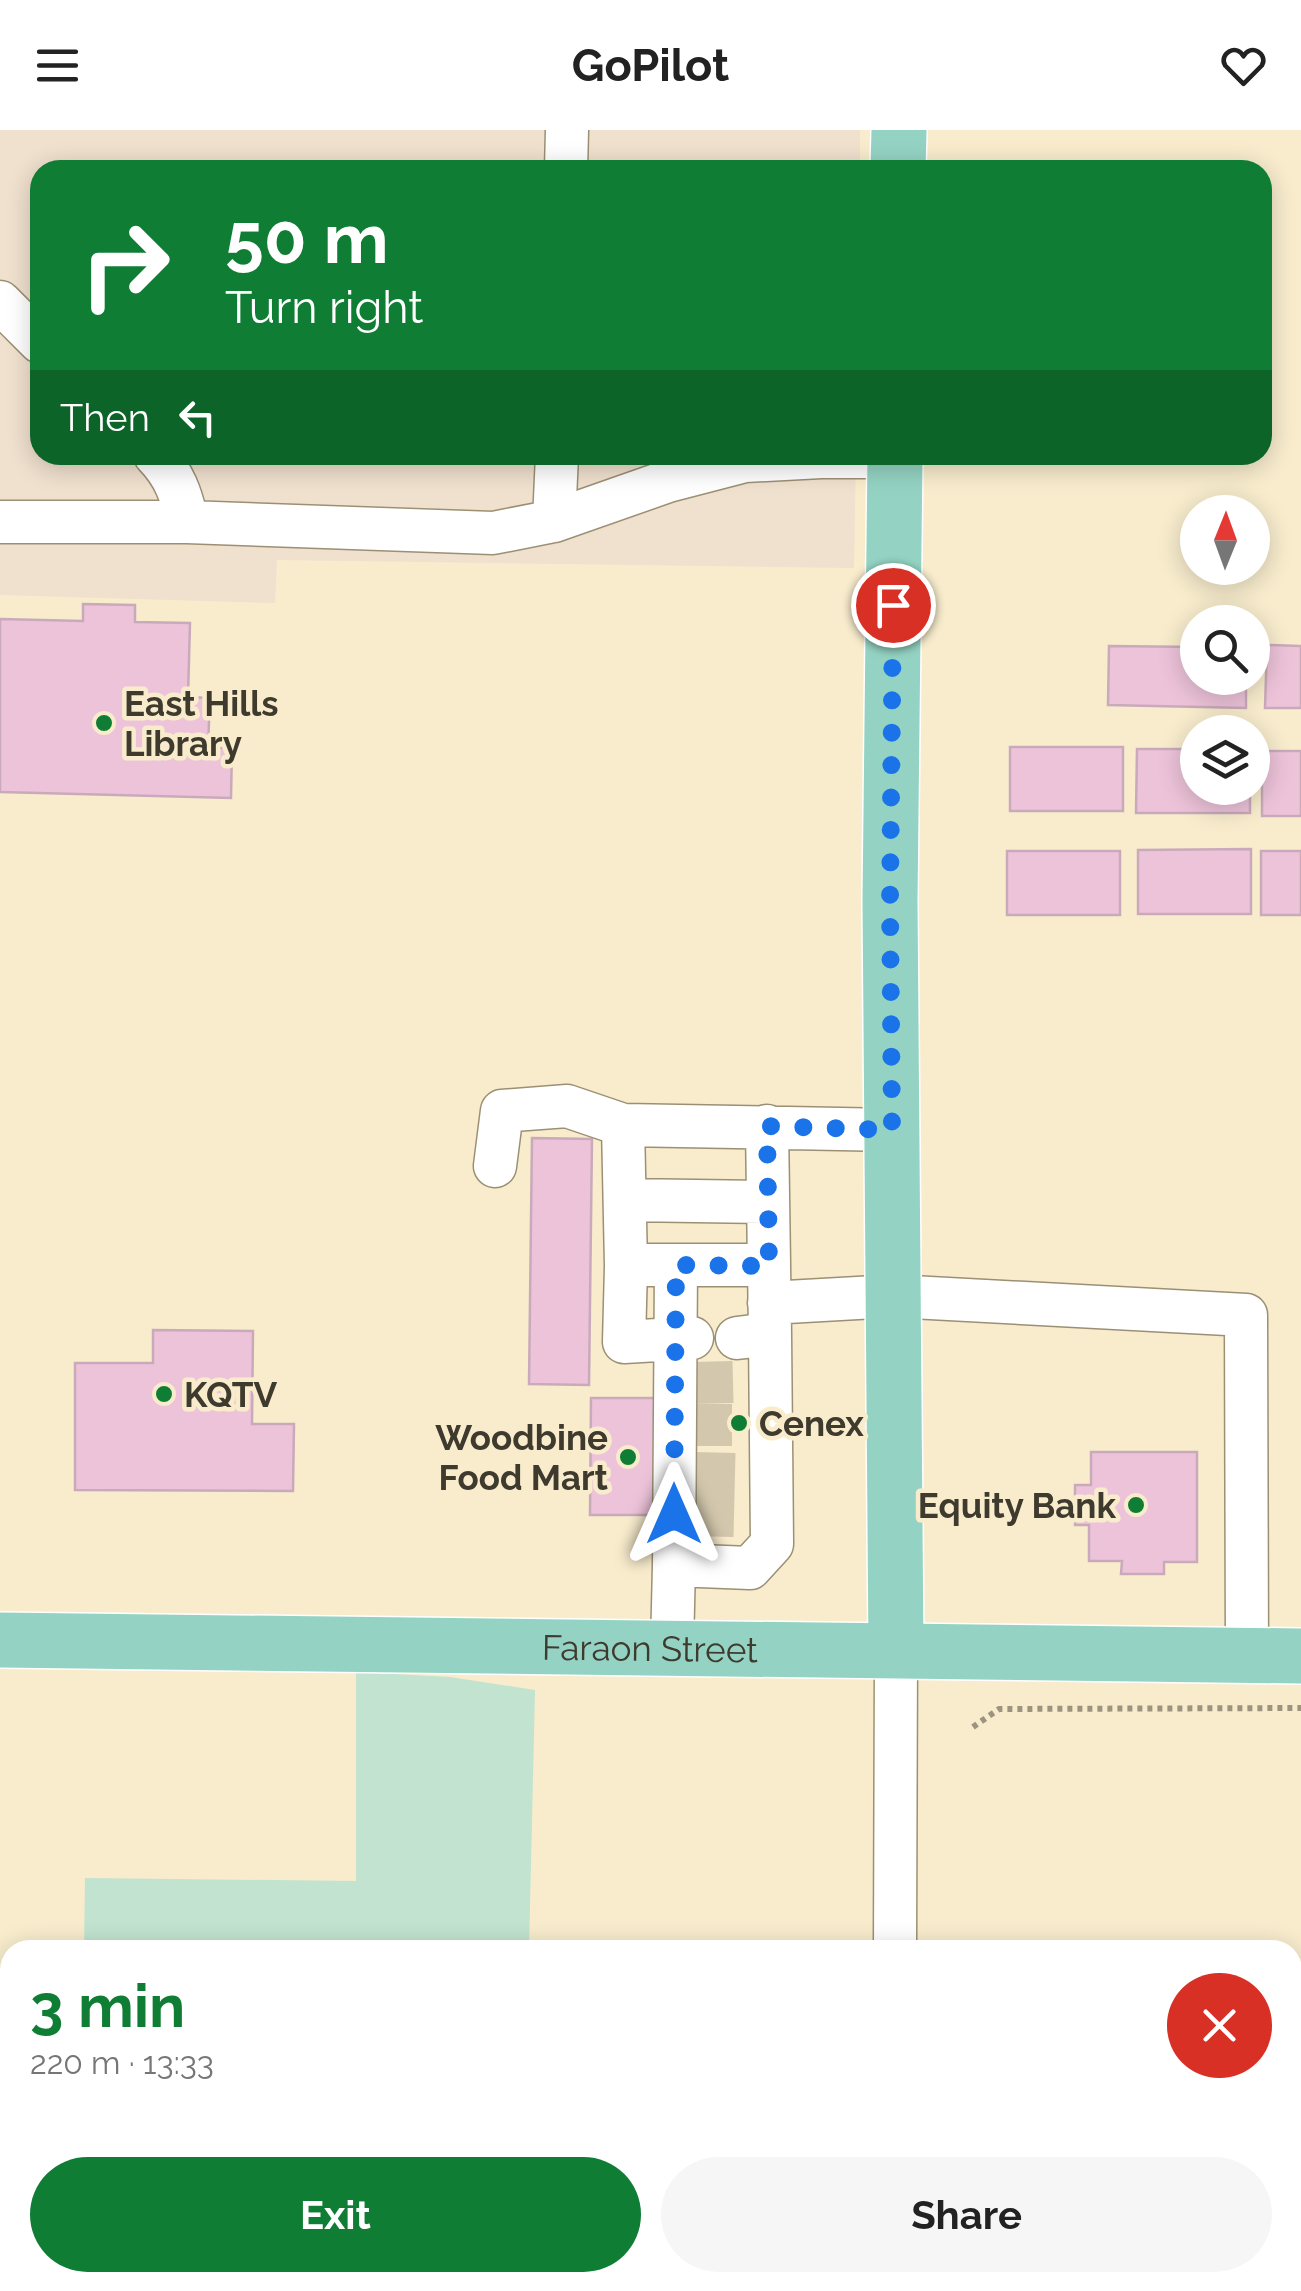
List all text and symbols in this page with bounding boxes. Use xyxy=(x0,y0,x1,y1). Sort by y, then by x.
icon: menu xyxy=(30,38,85,93)
icon: heart xyxy=(1216,38,1271,93)
text: GoPilot xyxy=(572,39,729,92)
text: 50 m xyxy=(225,197,389,279)
icon: right xyxy=(60,200,190,330)
text: Turn right xyxy=(225,281,423,334)
icon: left xyxy=(170,390,225,445)
text: Then xyxy=(60,395,150,440)
north arrow xyxy=(1180,495,1270,585)
map controls xyxy=(1180,495,1270,805)
pin xyxy=(851,563,936,648)
icon: arrive xyxy=(866,578,921,633)
button: search xyxy=(1180,605,1270,695)
place label: East Hills Library xyxy=(124,683,279,764)
marker: East Hills Library xyxy=(93,712,115,734)
button: layers xyxy=(1180,715,1270,805)
place label: KQTV xyxy=(184,1374,277,1415)
marker: KQTV xyxy=(153,1383,175,1405)
place label: Cenex xyxy=(759,1403,864,1444)
marker: Cenex xyxy=(728,1412,750,1434)
place label: Woodbine Food Mart xyxy=(435,1417,609,1498)
marker: Woodbine Food Mart xyxy=(617,1446,639,1468)
position arrow xyxy=(622,1462,726,1566)
place label: Equity Bank xyxy=(918,1485,1116,1526)
marker: Equity Bank xyxy=(1125,1494,1147,1516)
street label: Faraon Street xyxy=(542,1626,758,1670)
text: 3 min xyxy=(30,1971,185,2041)
button: close xyxy=(1167,1973,1272,2078)
text: 220 m · 13:33 xyxy=(30,2044,214,2081)
button: Exit xyxy=(30,2157,641,2272)
button: Share xyxy=(661,2157,1272,2272)

